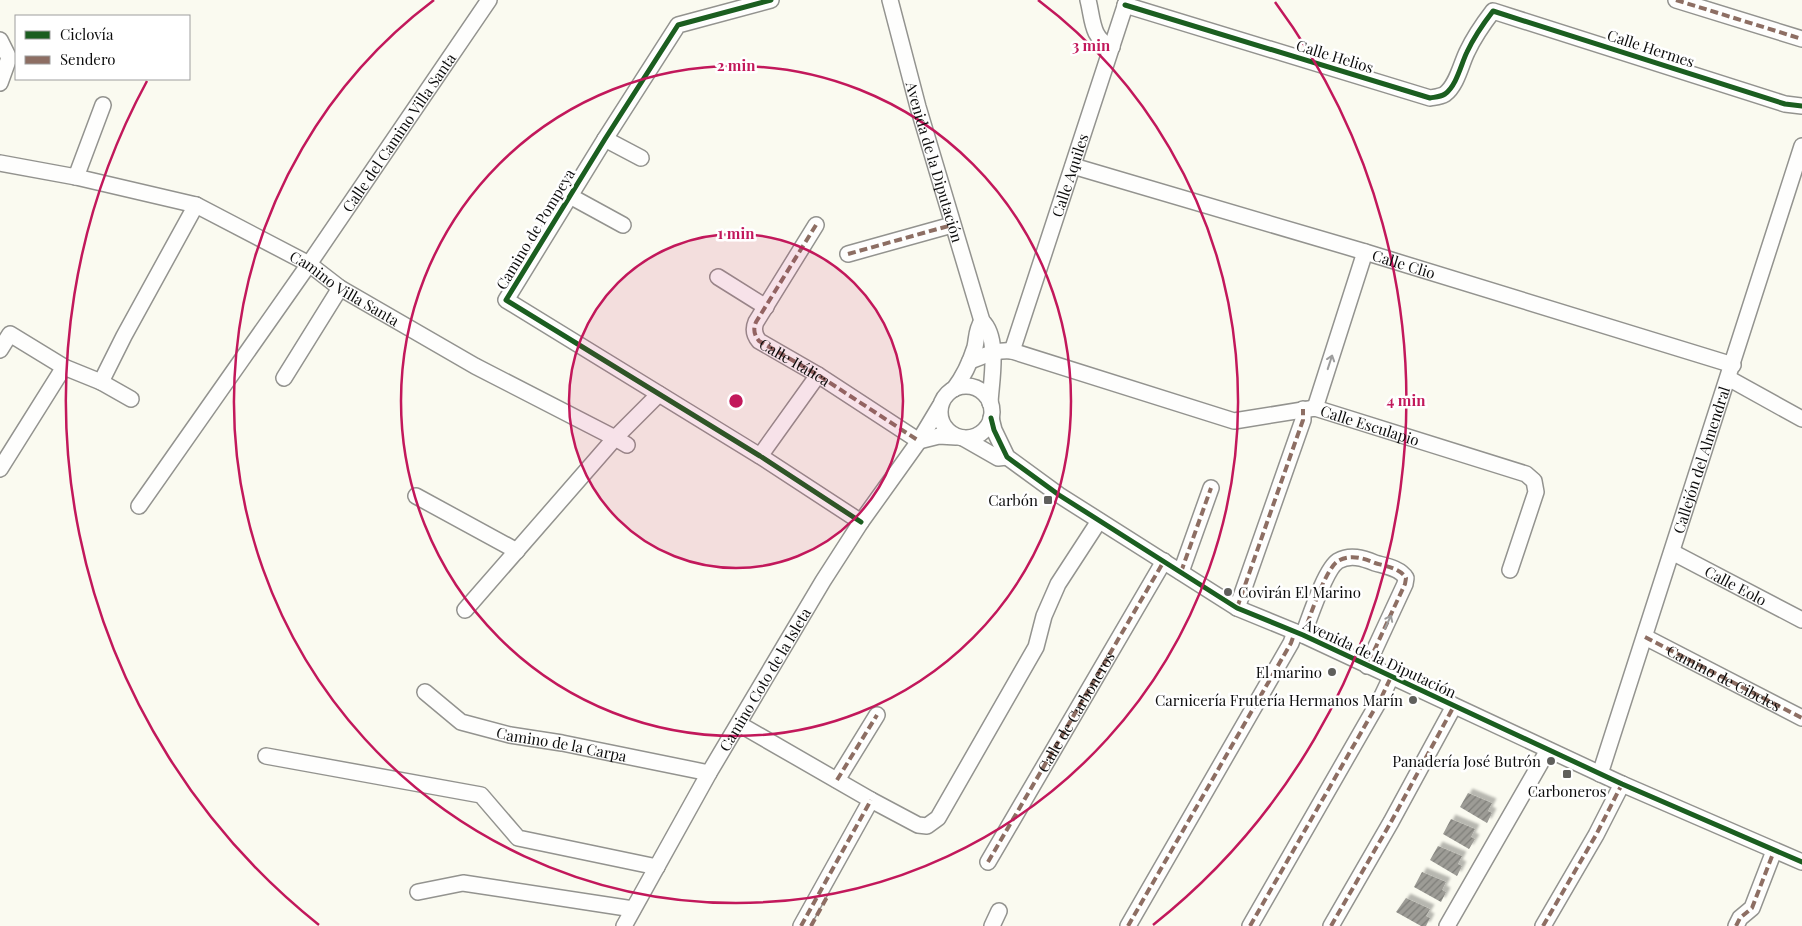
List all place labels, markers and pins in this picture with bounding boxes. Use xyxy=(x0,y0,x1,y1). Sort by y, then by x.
centre of rings xyxy=(727,392,745,410)
place label: Carbón xyxy=(988,490,1038,510)
marker: Carbón xyxy=(1042,494,1054,506)
place label: Covirán El Marino xyxy=(1238,582,1361,602)
marker: Covirán El Marino xyxy=(1222,586,1234,598)
place label: El marino xyxy=(1256,662,1322,682)
marker: El marino xyxy=(1326,666,1338,678)
place label: Carnicería Frutería Hermanos Marín xyxy=(1155,690,1403,710)
marker: Carnicería Frutería Hermanos Marín xyxy=(1407,694,1419,706)
place label: Panadería José Butrón xyxy=(1392,751,1541,771)
marker: Panadería José Butrón xyxy=(1545,755,1557,767)
marker: Carboneros xyxy=(1561,768,1573,780)
place label: Carboneros xyxy=(1528,781,1606,801)

